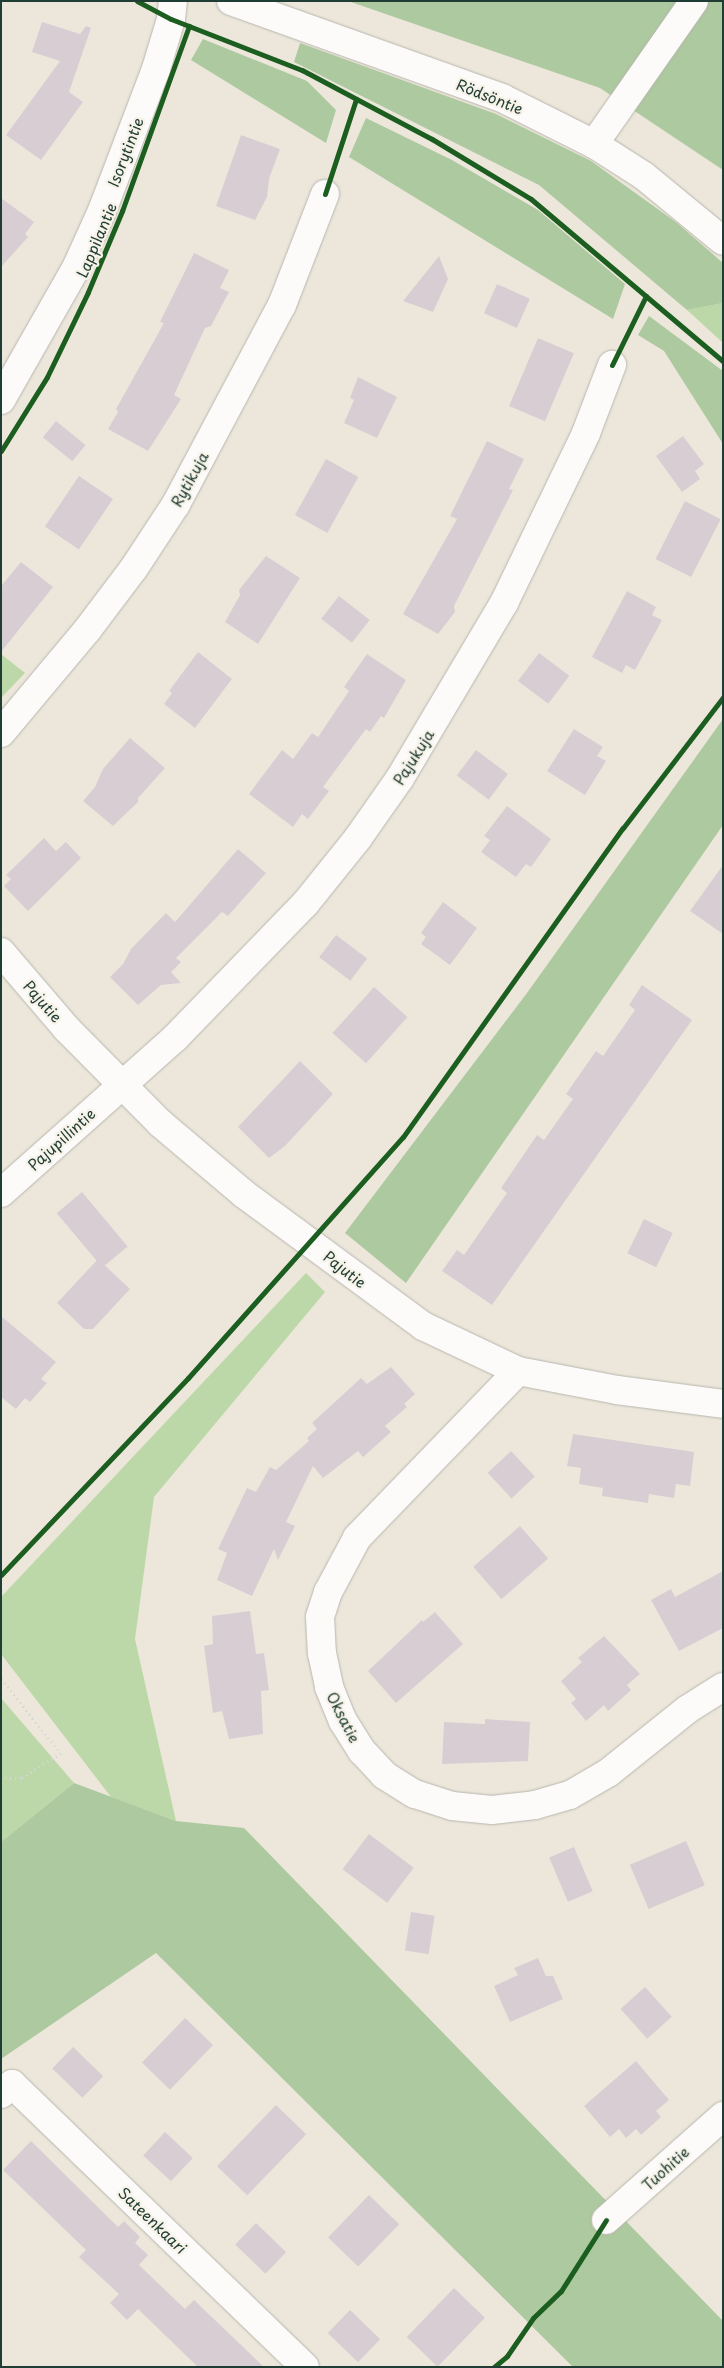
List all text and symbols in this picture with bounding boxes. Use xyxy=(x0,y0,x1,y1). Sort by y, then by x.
street label: Rödsöntie xyxy=(454,74,526,118)
street label: Isorytintie xyxy=(104,115,146,189)
street label: Lappilantie xyxy=(72,200,120,280)
street label: Rytikuja xyxy=(167,448,211,510)
street label: Pajukuja xyxy=(389,726,437,788)
street label: Pajutie xyxy=(20,976,66,1026)
street label: Pajupillintie xyxy=(24,1104,98,1174)
street label: Pajutie xyxy=(320,1247,370,1291)
street label: Oksatie xyxy=(324,1688,364,1746)
street label: Tuohitie xyxy=(638,2142,692,2194)
street label: Sateenkaari xyxy=(115,2183,191,2257)

